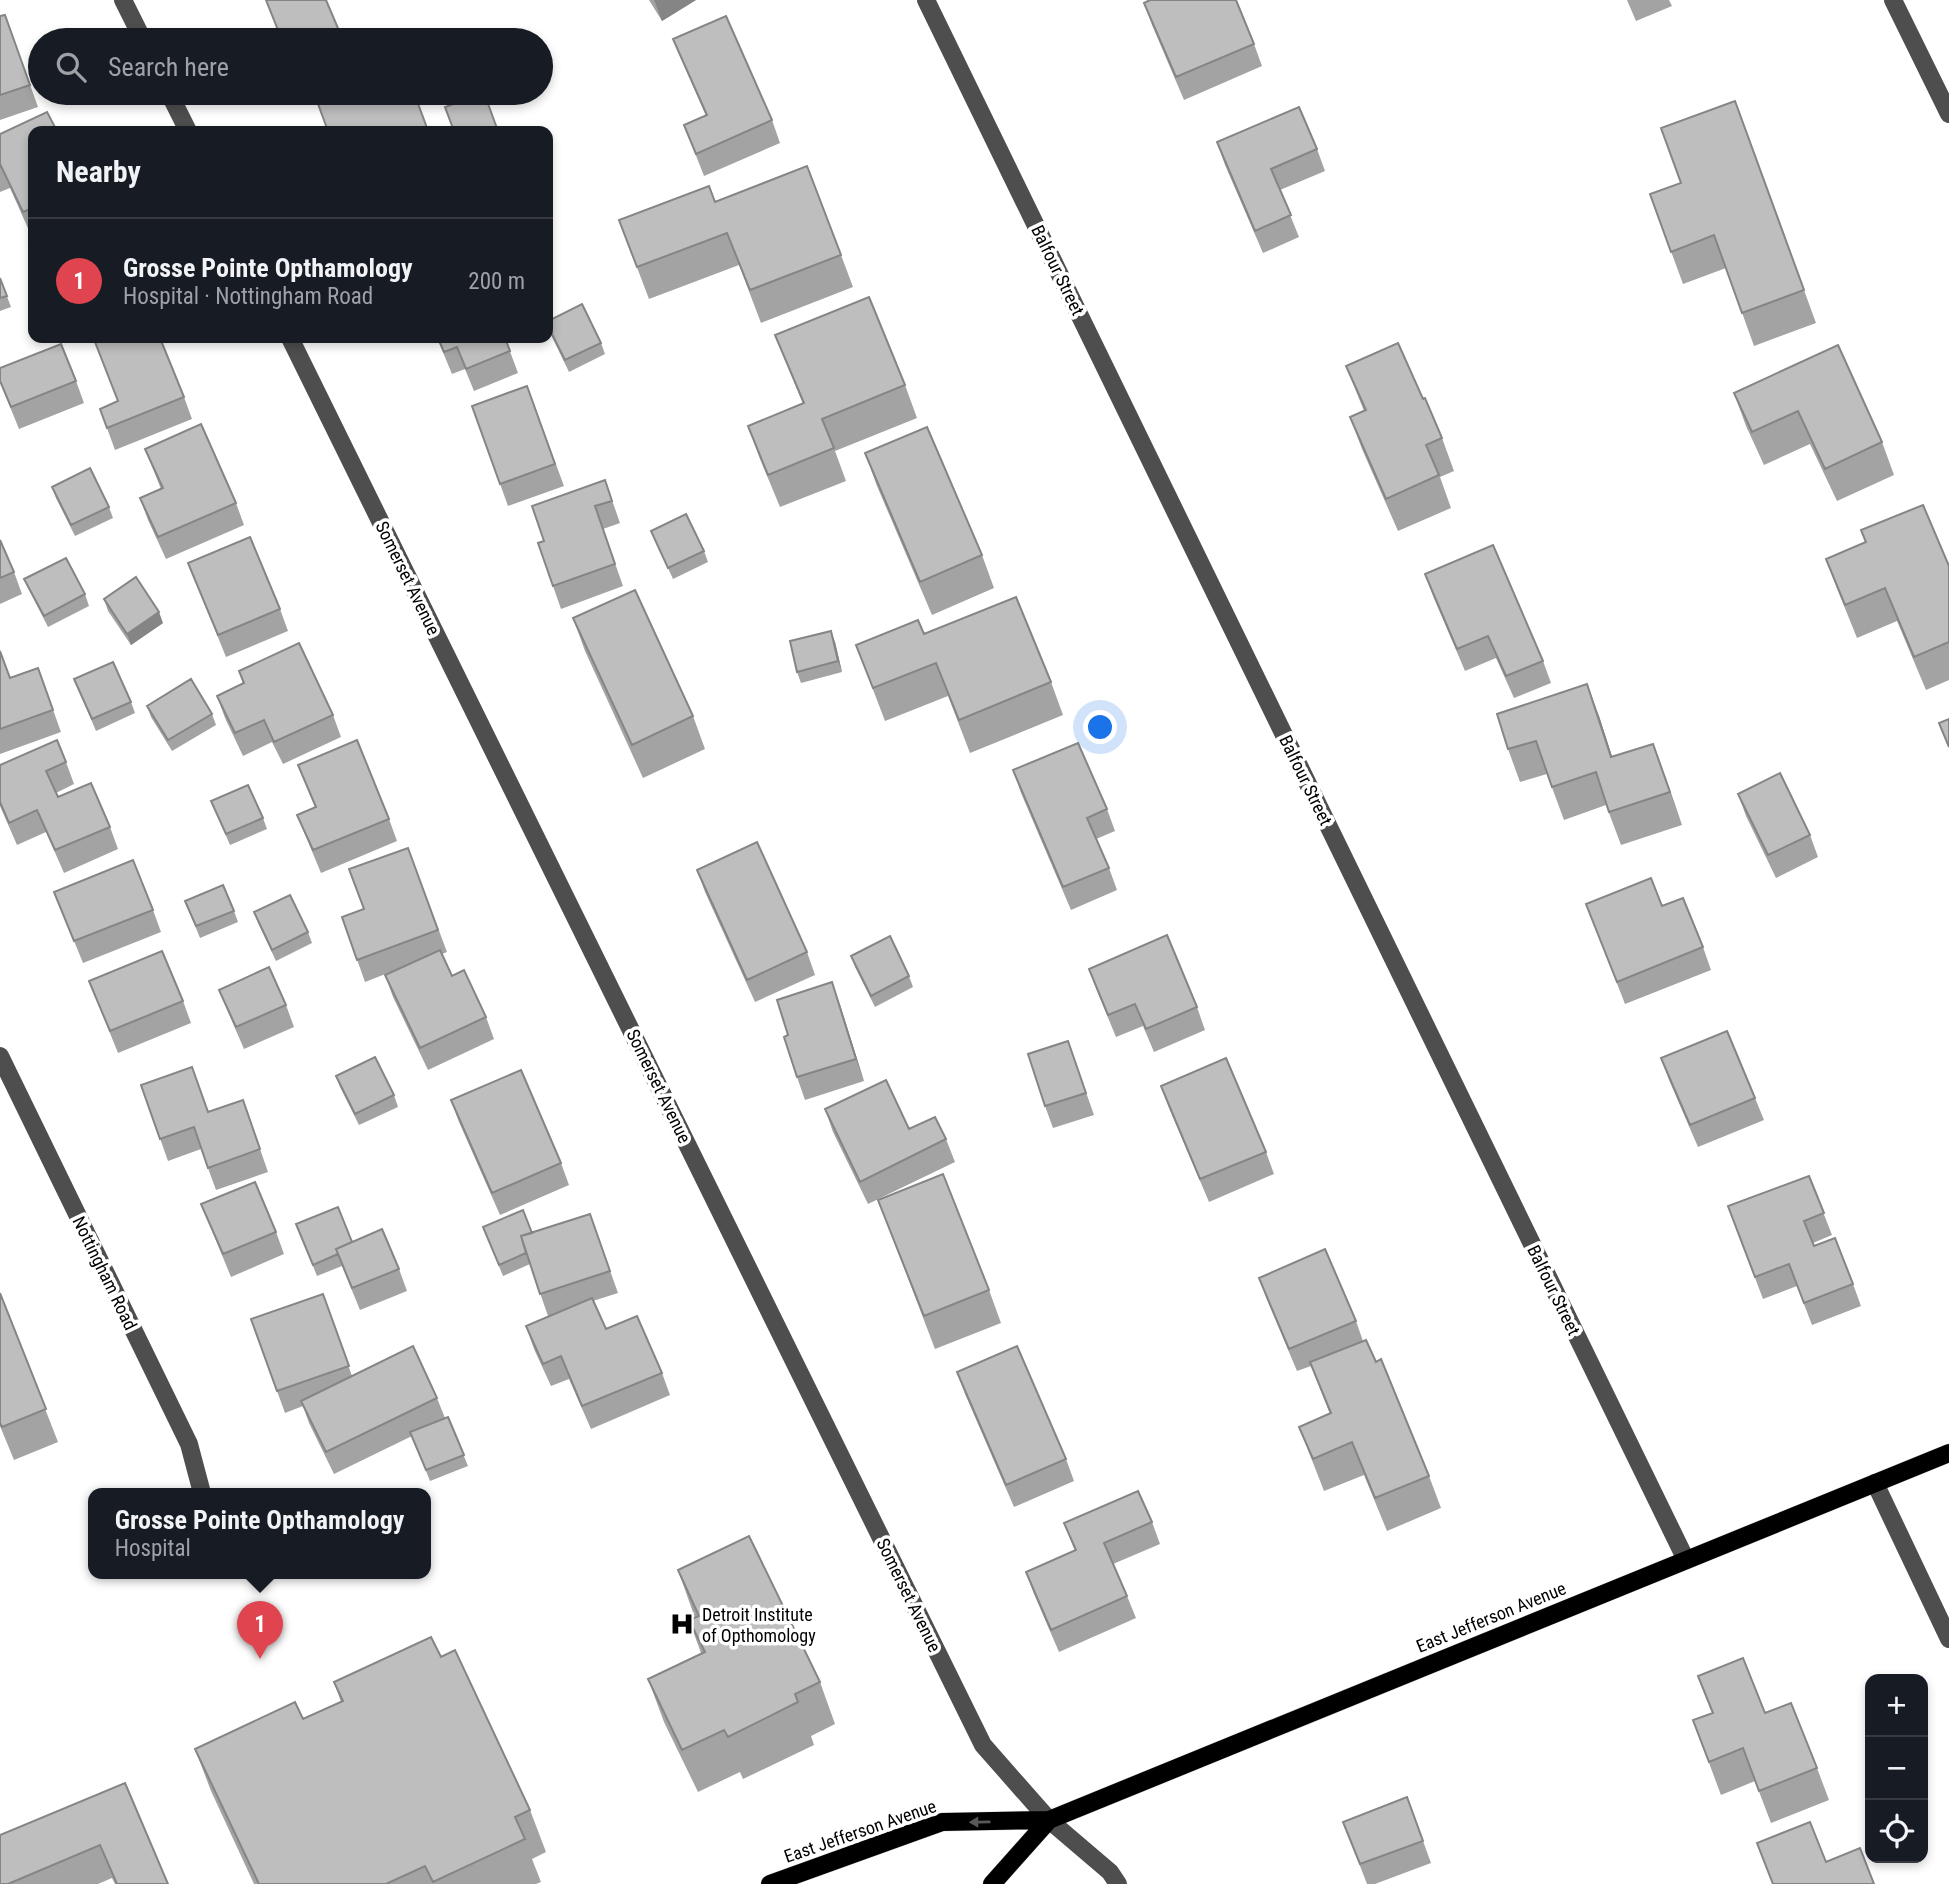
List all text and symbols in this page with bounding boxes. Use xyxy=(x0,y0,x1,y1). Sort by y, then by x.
search box xyxy=(28,28,553,105)
icon: search xyxy=(52,48,90,86)
text: Search here xyxy=(108,52,229,82)
text: Nearby xyxy=(56,154,141,189)
street label: Balfour Street xyxy=(1027,221,1089,319)
text: Grosse Pointe Opthamology xyxy=(123,253,413,283)
text: 1 xyxy=(73,268,85,295)
text: 200 m xyxy=(468,268,525,295)
text: Hospital · Nottingham Road xyxy=(123,283,373,310)
street label: Somerset Avenue xyxy=(371,518,445,638)
your location xyxy=(1083,710,1117,744)
street label: Balfour Street xyxy=(1275,731,1337,829)
street label: Somerset Avenue xyxy=(622,1026,696,1146)
street label: Nottingham Road xyxy=(68,1213,142,1333)
street label: Balfour Street xyxy=(1523,1241,1585,1339)
popup xyxy=(88,1488,431,1579)
text: Grosse Pointe Opthamology xyxy=(115,1505,404,1535)
text: Hospital xyxy=(115,1535,191,1562)
street label: Somerset Avenue xyxy=(872,1535,946,1655)
street label: East Jefferson Avenue xyxy=(1413,1577,1569,1657)
pin: 1 xyxy=(237,1601,283,1659)
place label: Detroit Institute of Opthomology xyxy=(702,1604,816,1646)
hospital icon: Detroit Institute of Opthomology xyxy=(668,1610,696,1638)
map controls xyxy=(1865,1674,1928,1863)
button: + xyxy=(1865,1674,1928,1737)
button: − xyxy=(1865,1737,1928,1800)
street label: East Jefferson Avenue xyxy=(781,1795,939,1867)
button: locate xyxy=(1865,1800,1928,1863)
one-way arrow xyxy=(969,1816,991,1827)

